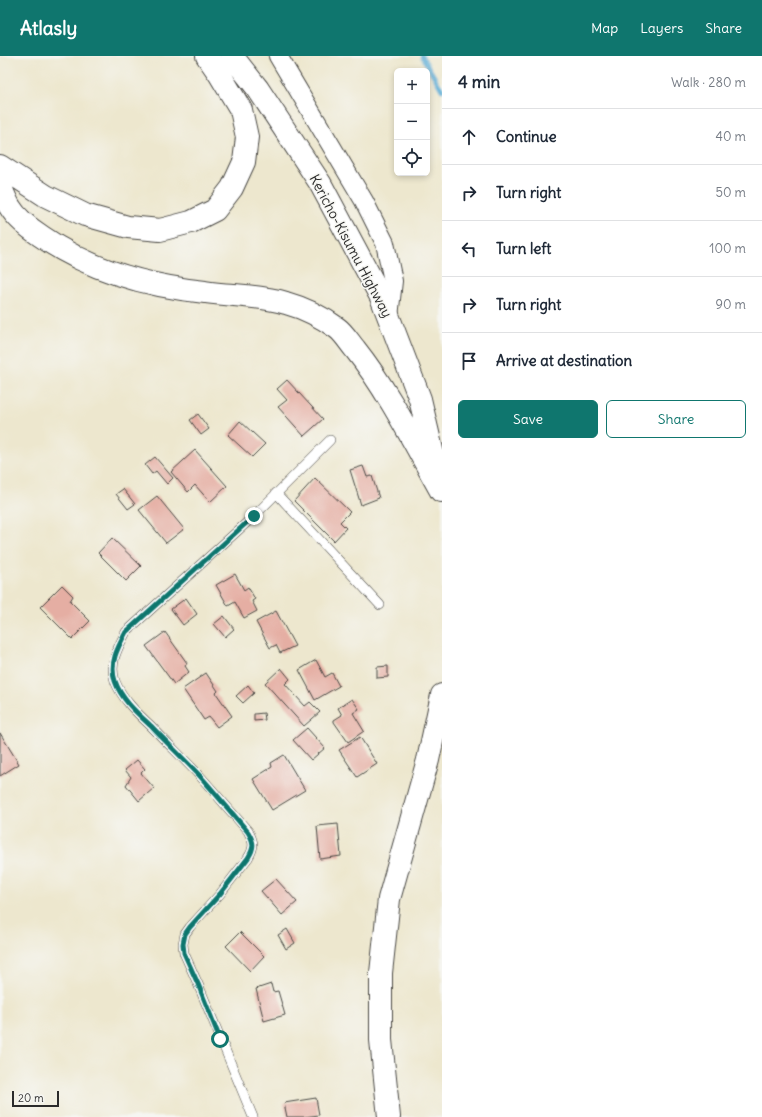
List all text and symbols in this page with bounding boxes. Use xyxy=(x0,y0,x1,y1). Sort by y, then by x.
text: Atlasly xyxy=(20,16,77,40)
text: Map xyxy=(591,19,618,37)
text: Layers xyxy=(640,19,683,37)
text: Share xyxy=(705,19,742,37)
map controls xyxy=(394,68,430,176)
button: + xyxy=(394,68,430,104)
text: 4 min xyxy=(458,71,500,93)
text: Walk · 280 m xyxy=(671,74,746,91)
button: − xyxy=(394,104,430,140)
icon: ahead xyxy=(458,126,480,148)
text: Continue xyxy=(496,127,557,146)
text: 40 m xyxy=(715,128,746,145)
button: locate xyxy=(394,140,430,176)
street label: Kericho-Kisumu Highway xyxy=(306,171,396,321)
icon: right xyxy=(458,182,480,204)
text: Turn right xyxy=(496,183,561,202)
text: 50 m xyxy=(715,184,746,201)
icon: left xyxy=(458,238,480,260)
text: Turn left xyxy=(496,239,551,258)
text: 100 m xyxy=(709,240,746,257)
icon: right xyxy=(458,294,480,316)
text: Turn right xyxy=(496,295,561,314)
text: 90 m xyxy=(715,296,746,313)
icon: arrive xyxy=(458,350,480,372)
text: Arrive at destination xyxy=(496,351,632,370)
button: Save xyxy=(458,400,598,438)
button: Share xyxy=(606,400,746,438)
route end xyxy=(245,507,263,525)
route start xyxy=(211,1030,229,1048)
scale bar xyxy=(12,1089,59,1108)
text: 20 m xyxy=(18,1091,44,1105)

